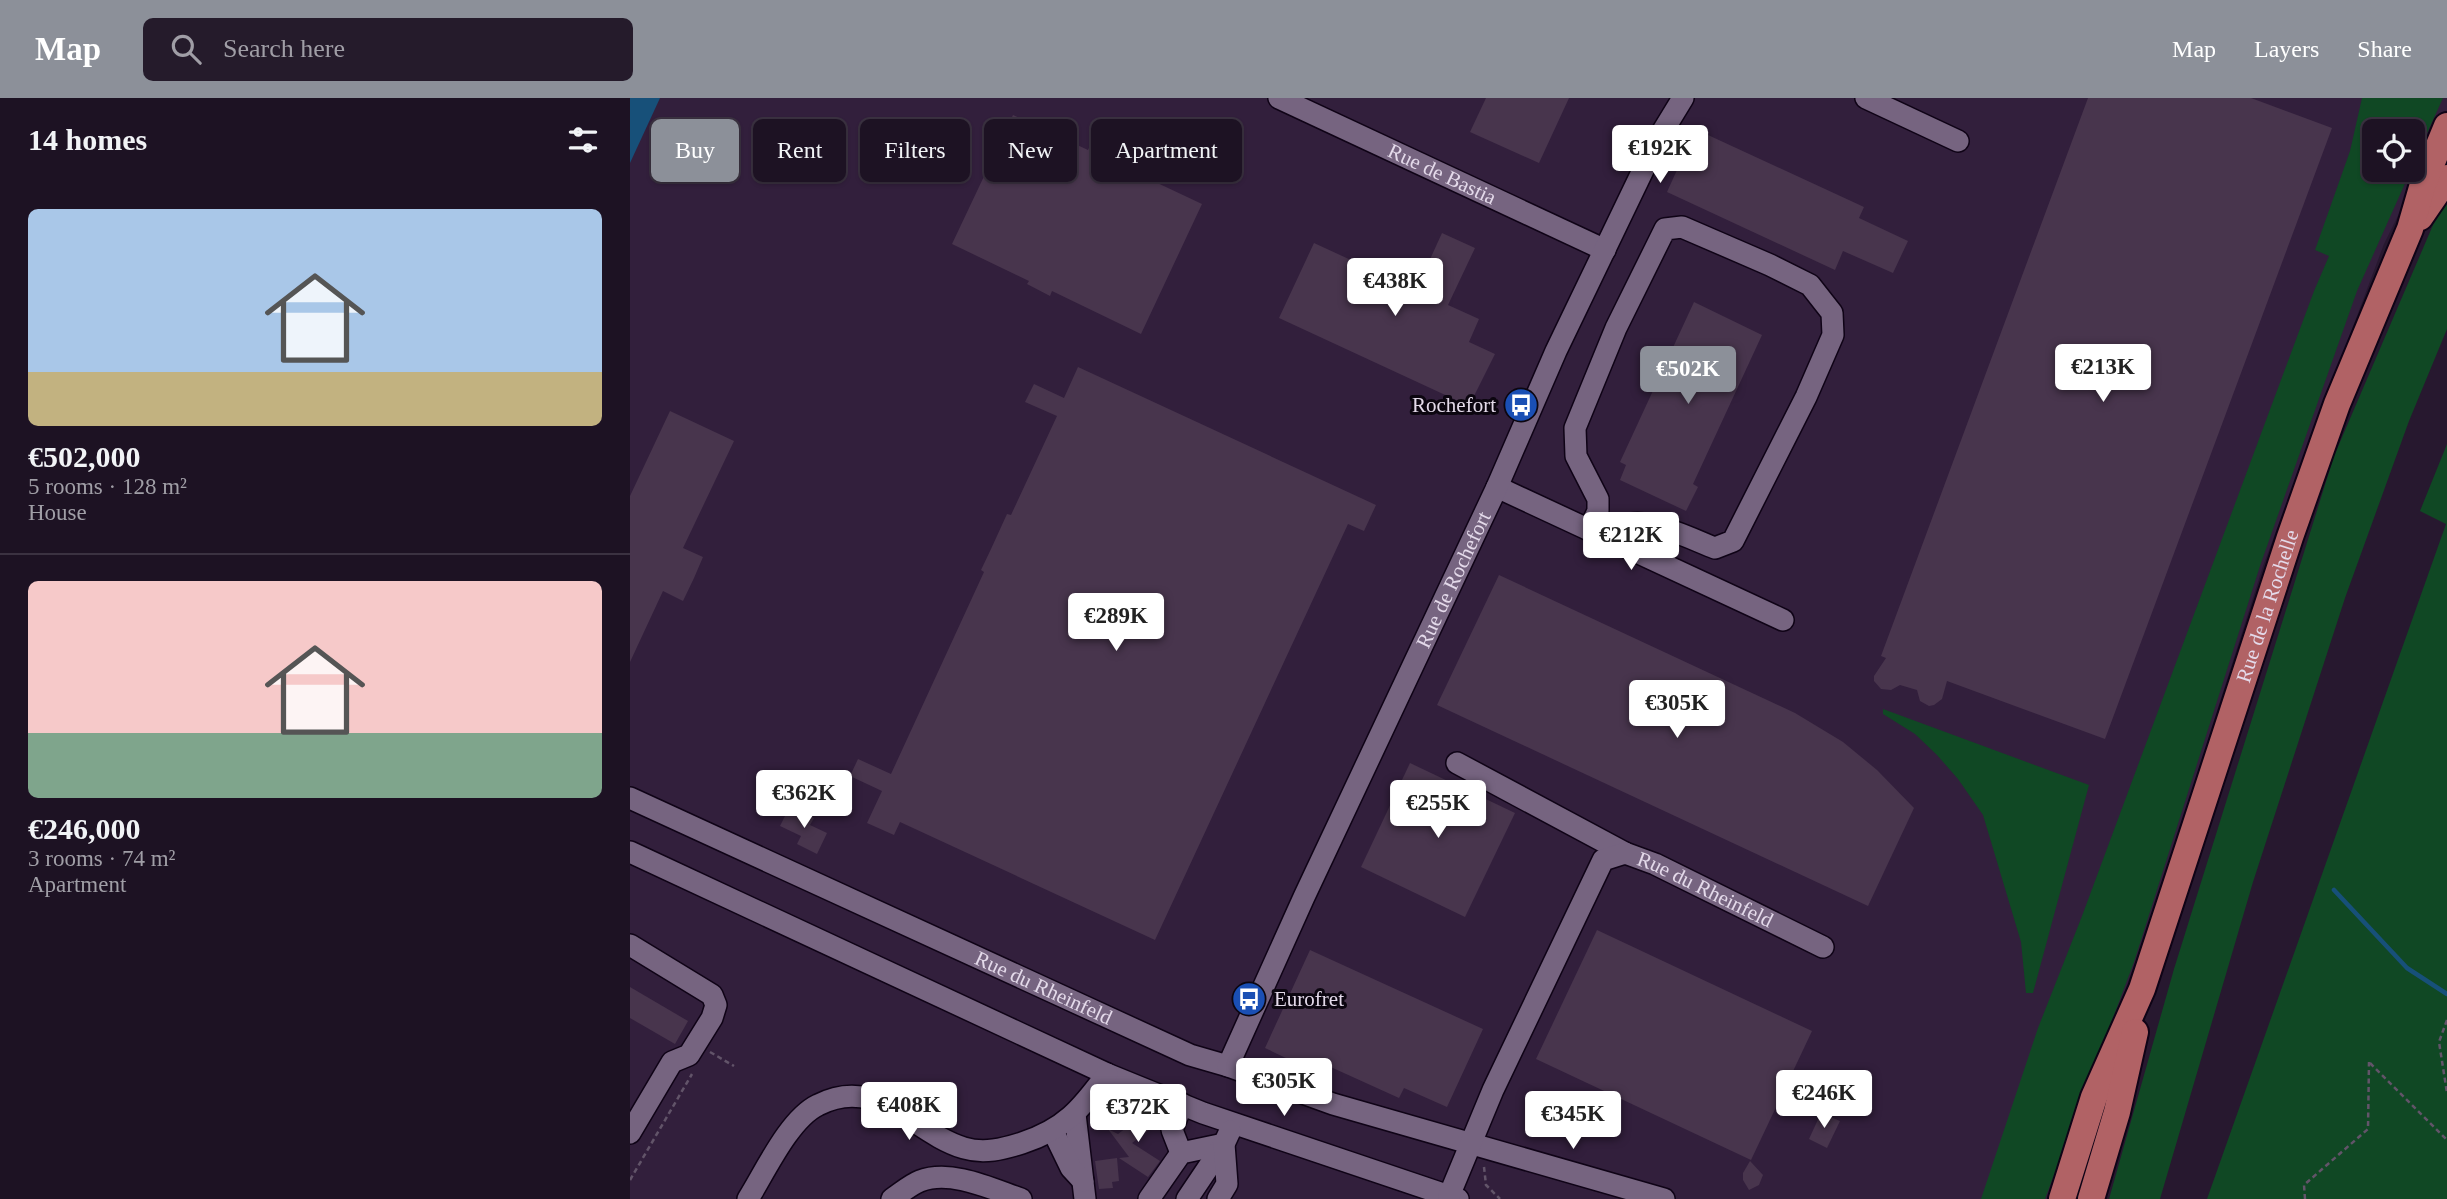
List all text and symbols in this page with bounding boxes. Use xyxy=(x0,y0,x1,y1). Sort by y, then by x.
search box xyxy=(143,18,633,81)
icon: search xyxy=(167,30,205,68)
text: Map xyxy=(35,31,101,67)
text: Search here xyxy=(223,34,345,63)
text: Map xyxy=(2172,36,2216,62)
text: Layers xyxy=(2254,36,2319,62)
text: Share xyxy=(2357,36,2412,62)
chip: Buy xyxy=(651,119,739,182)
chip: Rent xyxy=(753,119,846,182)
chip: Filters xyxy=(860,119,970,182)
chip: New xyxy=(984,119,1077,182)
chip: Apartment xyxy=(1091,119,1242,182)
map controls xyxy=(2362,119,2425,182)
button: locate xyxy=(2362,119,2425,182)
icon: filters xyxy=(564,121,602,159)
text: 14 homes xyxy=(28,123,147,156)
pin: €192K xyxy=(1611,126,1709,185)
text: €192K xyxy=(1628,135,1692,160)
street label: Rue de Bastia xyxy=(1384,139,1501,210)
icon: home xyxy=(252,255,378,381)
pin: €438K xyxy=(1346,258,1444,318)
text: €438K xyxy=(1363,268,1427,293)
pin: €213K xyxy=(2054,344,2152,404)
pin: €502K xyxy=(1639,346,1737,406)
text: €213K xyxy=(2071,354,2135,379)
text: €502K xyxy=(1656,356,1720,381)
bus stop icon: Rochefort xyxy=(1502,386,1540,424)
place label: Rochefort xyxy=(1412,393,1496,417)
text: €502,000 xyxy=(28,440,141,473)
text: 5 rooms · 128 m² xyxy=(28,474,187,499)
text: House xyxy=(28,500,87,525)
street label: Rue de Rochefort xyxy=(1411,507,1496,652)
pin: €212K xyxy=(1582,512,1680,572)
text: €212K xyxy=(1599,522,1663,547)
street label: Rue de la Rochelle xyxy=(2231,526,2304,686)
pin: €289K xyxy=(1067,594,1165,653)
text: €289K xyxy=(1084,603,1148,628)
icon: home xyxy=(252,627,378,753)
pin: €305K xyxy=(1628,680,1726,740)
text: €305K xyxy=(1645,690,1709,715)
pin: €362K xyxy=(755,770,853,830)
text: €362K xyxy=(772,780,836,805)
pin: €255K xyxy=(1389,780,1487,840)
text: €255K xyxy=(1406,790,1470,815)
text: €246,000 xyxy=(28,812,141,845)
text: 3 rooms · 74 m² xyxy=(28,846,175,871)
street label: Rue du Rheinfeld xyxy=(1634,847,1778,933)
text: Apartment xyxy=(28,872,126,897)
street label: Rue du Rheinfeld xyxy=(971,946,1116,1030)
bus stop icon: Eurofret xyxy=(1230,980,1268,1018)
place label: Eurofret xyxy=(1274,987,1344,1011)
pin: €305K xyxy=(1235,1058,1333,1118)
text: €305K xyxy=(1252,1068,1316,1093)
pin: €246K xyxy=(1775,1070,1873,1130)
text: €246K xyxy=(1792,1080,1856,1105)
pin: €408K xyxy=(860,1082,958,1142)
pin: €372K xyxy=(1089,1084,1187,1144)
pin: €345K xyxy=(1524,1091,1622,1151)
text: €408K xyxy=(877,1092,941,1117)
text: €372K xyxy=(1106,1094,1170,1119)
text: €345K xyxy=(1541,1101,1605,1126)

